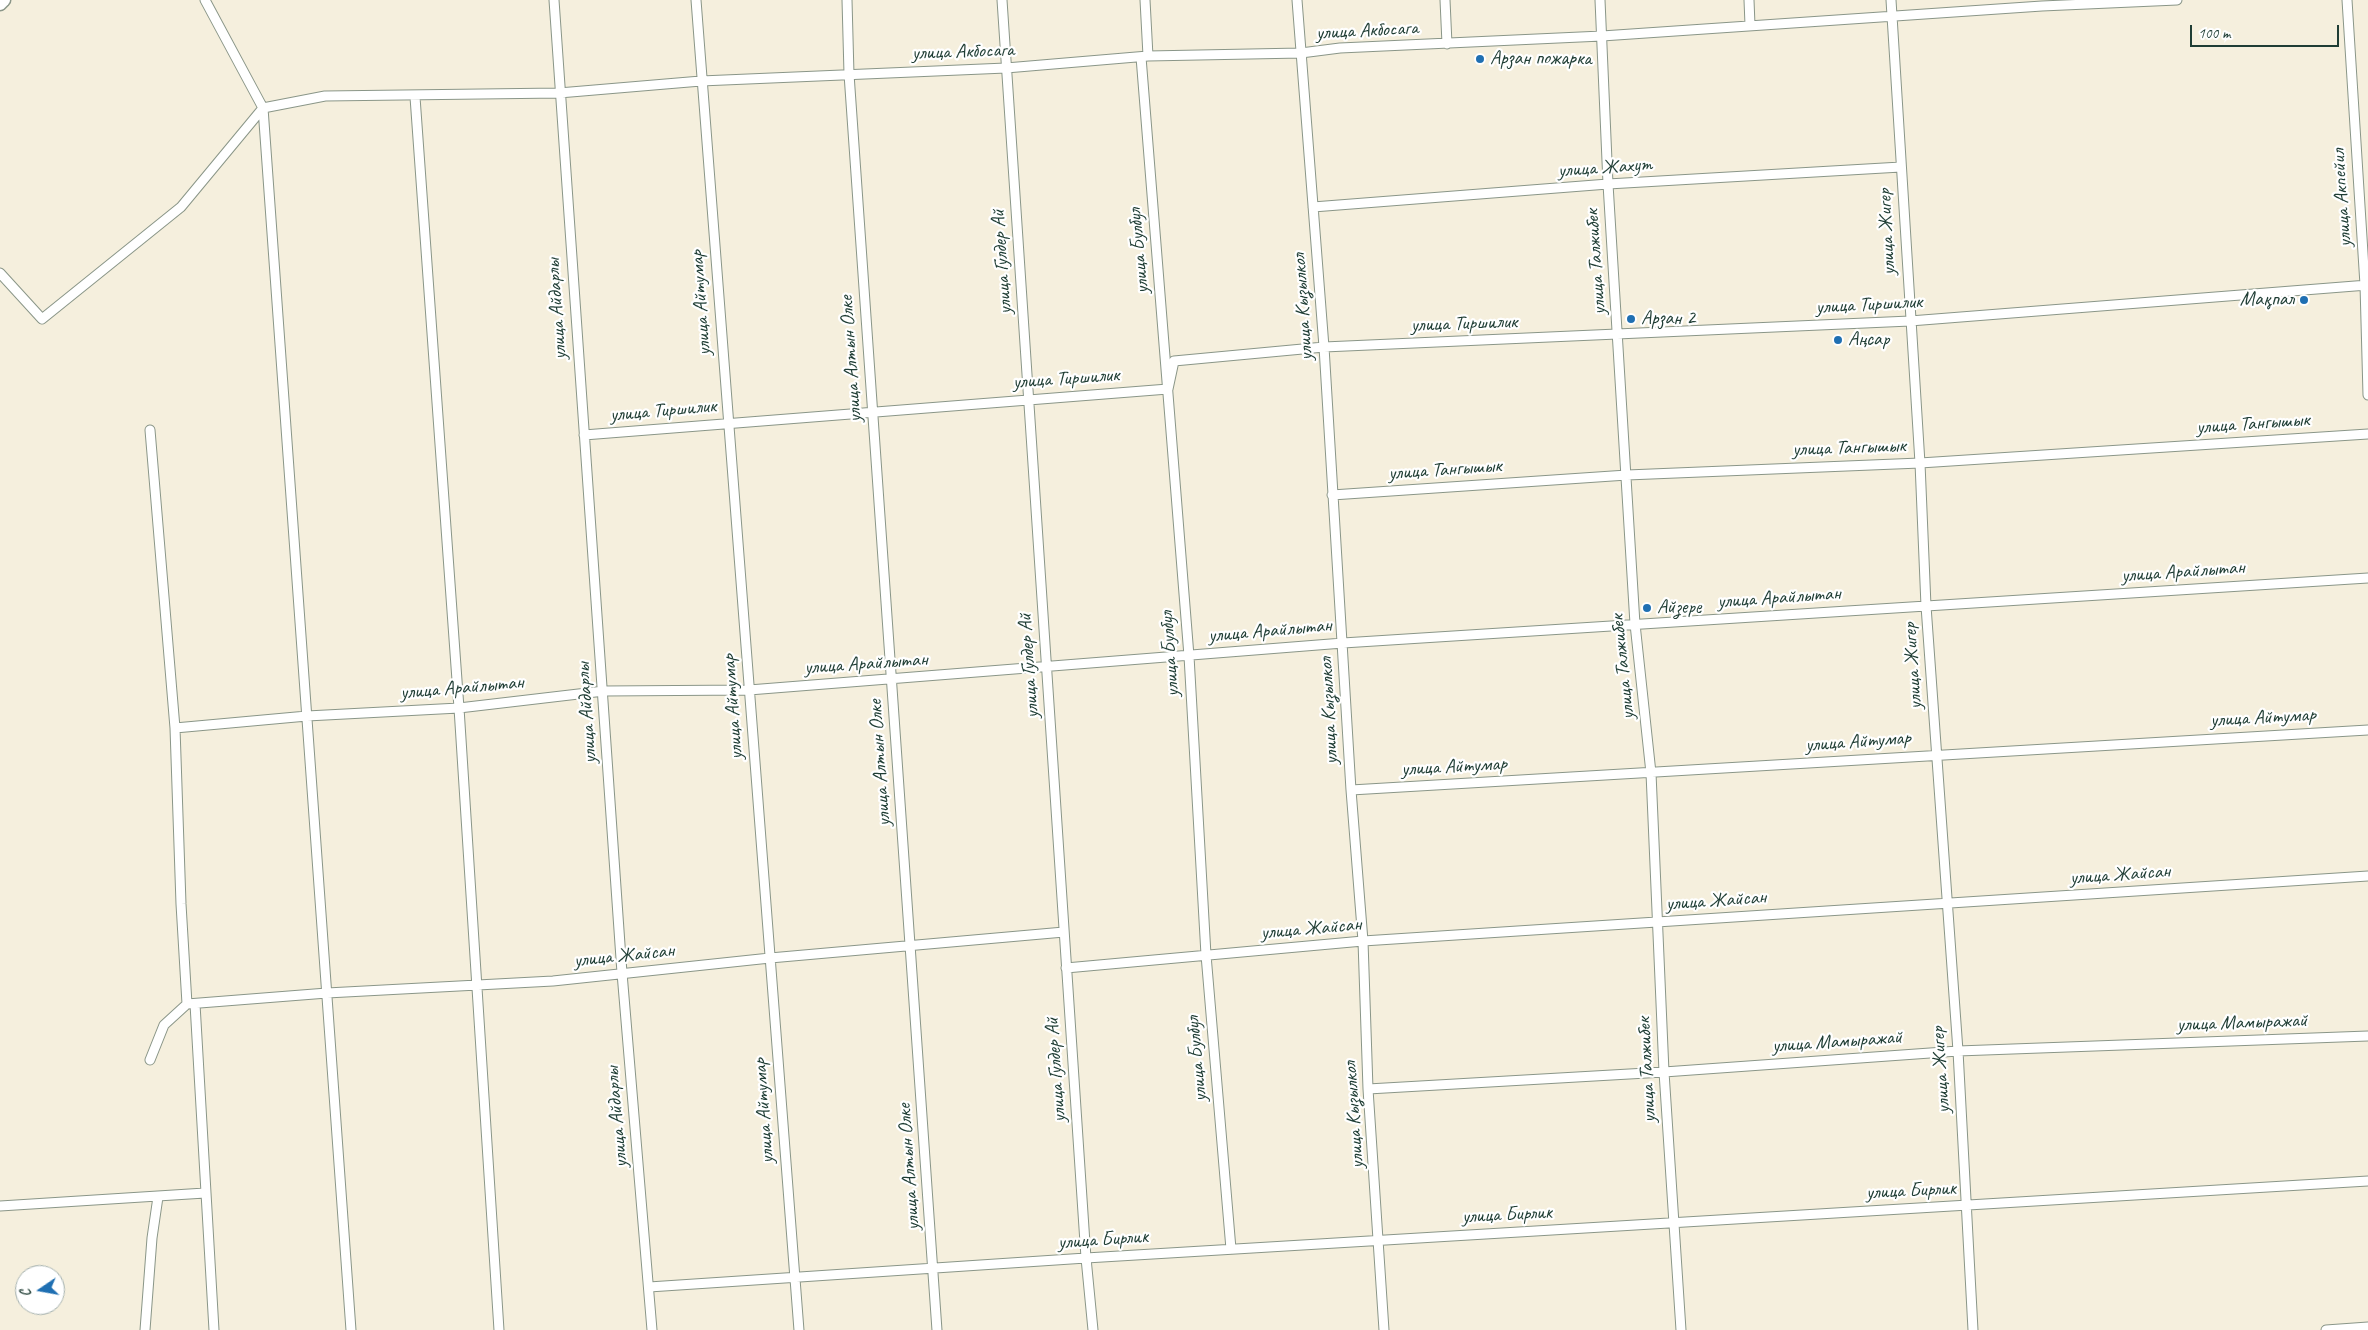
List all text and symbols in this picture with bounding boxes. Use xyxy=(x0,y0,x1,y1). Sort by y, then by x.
scale bar xyxy=(2193,15,2342,47)
street label: улица Акбосага xyxy=(1315,16,1419,46)
text: 100 m xyxy=(2198,24,2230,43)
street label: улица Акбосага xyxy=(912,38,1014,66)
place label: Арзан пожарка xyxy=(1490,47,1591,71)
marker: Арзан пожарка xyxy=(1474,53,1486,65)
street label: улица Акпейил xyxy=(2327,148,2357,248)
street label: улица Жахут xyxy=(1557,153,1653,183)
street label: улица Жигер xyxy=(1873,188,1901,276)
street label: улица Булбул xyxy=(1123,207,1155,295)
street label: улица Талжибек xyxy=(1580,208,1612,316)
street label: улица Гулдер Ай xyxy=(986,209,1018,315)
street label: улица Айтумар xyxy=(685,249,717,357)
street label: улица Кызылкол xyxy=(1287,253,1319,361)
street label: улица Айдарлы xyxy=(541,257,573,361)
place label: Мақпал xyxy=(2240,288,2294,312)
street label: улица Тиршилик xyxy=(1815,290,1923,320)
marker: Мақпал xyxy=(2298,294,2310,306)
street label: улица Алтын Олке xyxy=(835,295,867,423)
place label: Арзан 2 xyxy=(1641,307,1695,331)
street label: улица Тиршилик xyxy=(1410,310,1518,338)
marker: Арзан 2 xyxy=(1625,313,1637,325)
place label: Аңсар xyxy=(1848,328,1889,352)
marker: Аңсар xyxy=(1832,334,1844,346)
street label: улица Тиршилик xyxy=(1012,363,1120,395)
street label: улица Тиршилик xyxy=(609,394,717,428)
street label: улица Тангышык xyxy=(2196,408,2310,440)
street label: улица Тангышык xyxy=(1792,434,1906,462)
street label: улица Тангышык xyxy=(1388,454,1502,486)
street label: улица Арайлытан xyxy=(2120,556,2246,588)
street label: улица Арайлытан xyxy=(1716,582,1842,614)
place label: Айзере xyxy=(1657,596,1701,620)
marker: Айзере xyxy=(1641,602,1653,614)
street label: улица Булбул xyxy=(1155,610,1185,698)
street label: улица Гулдер Ай xyxy=(1013,613,1045,719)
street label: улица Талжибек xyxy=(1606,613,1640,721)
street label: улица Арайлытан xyxy=(1207,614,1333,648)
street label: улица Жигер xyxy=(1898,622,1928,710)
street label: улица Арайлытан xyxy=(803,648,929,680)
street label: улица Айтумар xyxy=(717,653,749,761)
street label: улица Кызылкол xyxy=(1314,657,1344,765)
street label: улица Айдарлы xyxy=(571,661,603,765)
street label: улица Арайлытан xyxy=(399,671,525,705)
street label: улица Алтын Олке xyxy=(864,699,896,827)
street label: улица Айтумар xyxy=(2210,703,2316,733)
street label: улица Айтумар xyxy=(1804,726,1912,758)
street label: улица Айтумар xyxy=(1401,752,1507,782)
street label: улица Жайсан xyxy=(2069,860,2171,890)
street label: улица Жайсан xyxy=(1665,886,1767,916)
street label: улица Жайсан xyxy=(1260,913,1362,945)
street label: улица Жайсан xyxy=(573,939,675,973)
street label: улица Мамыражай xyxy=(2176,1009,2308,1037)
street label: улица Булбул xyxy=(1181,1015,1213,1103)
street label: улица Гулдер Ай xyxy=(1040,1017,1072,1123)
street label: улица Талжибек xyxy=(1632,1017,1662,1123)
street label: улица Мамыражай xyxy=(1771,1025,1903,1059)
street label: улица Жигер xyxy=(1926,1026,1956,1114)
street label: улица Айтумар xyxy=(748,1057,780,1165)
street label: улица Кызылкол xyxy=(1338,1061,1370,1169)
street label: улица Айдарлы xyxy=(601,1065,633,1169)
street label: улица Алтын Олке xyxy=(893,1103,925,1231)
street label: улица Бирлик xyxy=(1865,1177,1957,1205)
street label: улица Бирлик xyxy=(1461,1201,1553,1229)
street label: улица Бирлик xyxy=(1057,1225,1149,1255)
north arrow xyxy=(15,1265,65,1315)
text: С xyxy=(17,1288,35,1298)

